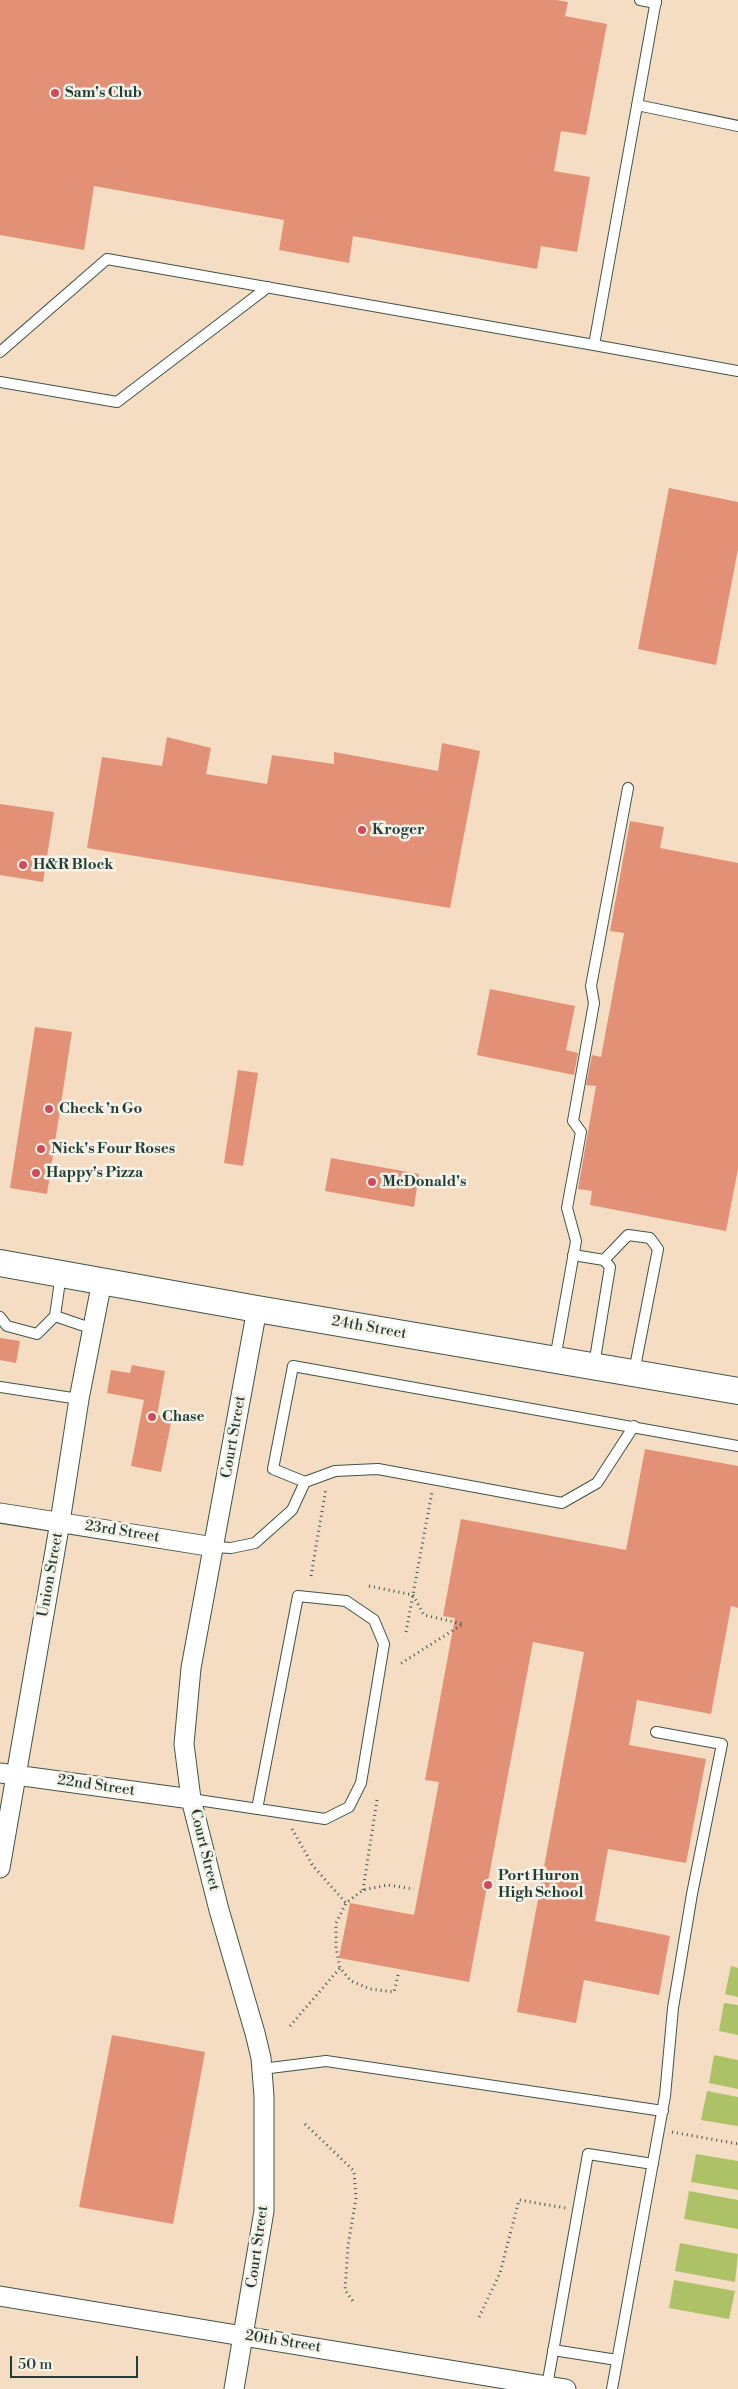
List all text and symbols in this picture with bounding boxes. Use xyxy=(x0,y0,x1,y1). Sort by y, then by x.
place label: Sam's Club xyxy=(65,84,142,102)
marker: Sam's Club xyxy=(49,87,61,99)
place label: Kroger xyxy=(372,821,425,839)
marker: Kroger xyxy=(356,824,368,836)
place label: H&R Block xyxy=(33,856,113,874)
marker: H&R Block xyxy=(17,859,29,871)
place label: Check 'n Go xyxy=(59,1100,142,1118)
marker: Check 'n Go xyxy=(43,1103,55,1115)
place label: Nick's Four Roses xyxy=(51,1140,175,1158)
marker: Nick's Four Roses xyxy=(35,1143,47,1155)
place label: Happy's Pizza xyxy=(46,1164,143,1182)
marker: Happy's Pizza xyxy=(30,1167,42,1179)
place label: McDonald's xyxy=(382,1173,466,1191)
marker: McDonald's xyxy=(366,1176,378,1188)
street label: 24th Street xyxy=(330,1313,408,1343)
street label: Court Street xyxy=(218,1394,250,1480)
place label: Chase xyxy=(162,1408,205,1426)
marker: Chase xyxy=(146,1411,158,1423)
street label: 23rd Street xyxy=(83,1517,161,1547)
street label: Union Street xyxy=(35,1531,67,1619)
street label: 22nd Street xyxy=(56,1772,136,1800)
street label: Court Street xyxy=(185,1807,223,1893)
place label: Port Huron High School xyxy=(498,1867,583,1902)
marker: Port Huron High School xyxy=(482,1879,494,1891)
street label: Court Street xyxy=(243,2204,273,2290)
street label: 20th Street xyxy=(244,2327,322,2357)
scale bar xyxy=(12,2346,140,2378)
text: 50 m xyxy=(18,2355,52,2374)

